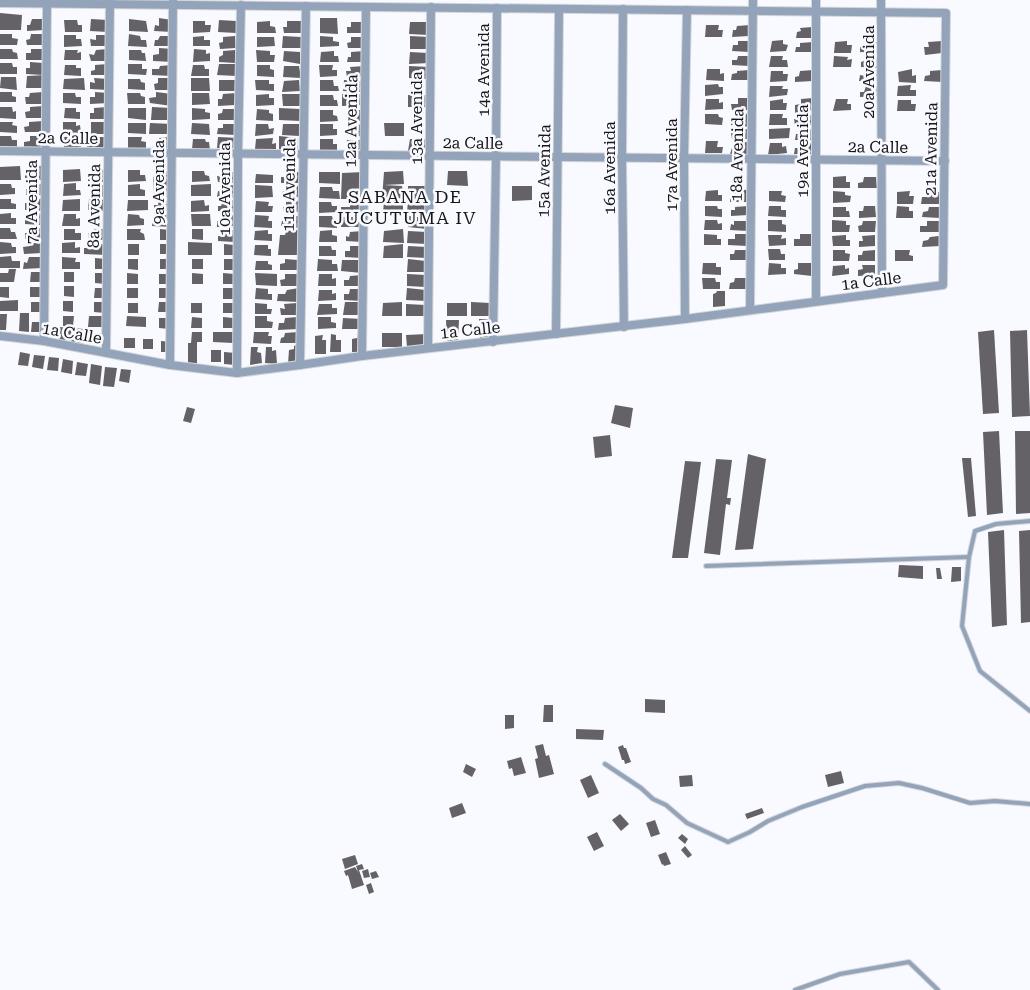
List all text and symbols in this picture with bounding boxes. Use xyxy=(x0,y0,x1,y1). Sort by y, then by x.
street label: 14a Avenida xyxy=(474,23,493,117)
street label: 20a Avenida xyxy=(859,25,878,119)
street label: 13a Avenida xyxy=(407,71,426,165)
street label: 12a Avenida xyxy=(341,74,361,168)
street label: 21a Avenida xyxy=(921,102,941,196)
street label: 19a Avenida xyxy=(793,104,812,198)
street label: 18a Avenida xyxy=(727,108,747,202)
street label: 17a Avenida xyxy=(662,118,681,212)
street label: 16a Avenida xyxy=(600,121,619,215)
street label: 15a Avenida xyxy=(534,124,554,218)
street label: 2a Calle xyxy=(38,128,99,148)
street label: 2a Calle xyxy=(443,133,504,153)
street label: 2a Calle xyxy=(848,137,909,157)
street label: 11a Avenida xyxy=(279,138,299,232)
street label: 9a Avenida xyxy=(149,139,168,224)
street label: 10a Avenida xyxy=(215,142,234,236)
street label: 7a Avenida xyxy=(22,159,41,244)
street label: 8a Avenida xyxy=(84,163,104,248)
district label: SABANA DE JUCUTUMA IV xyxy=(333,186,477,228)
street label: 1a Calle xyxy=(840,268,902,294)
street label: 1a Calle xyxy=(439,317,501,343)
street label: 1a Calle xyxy=(41,318,104,348)

